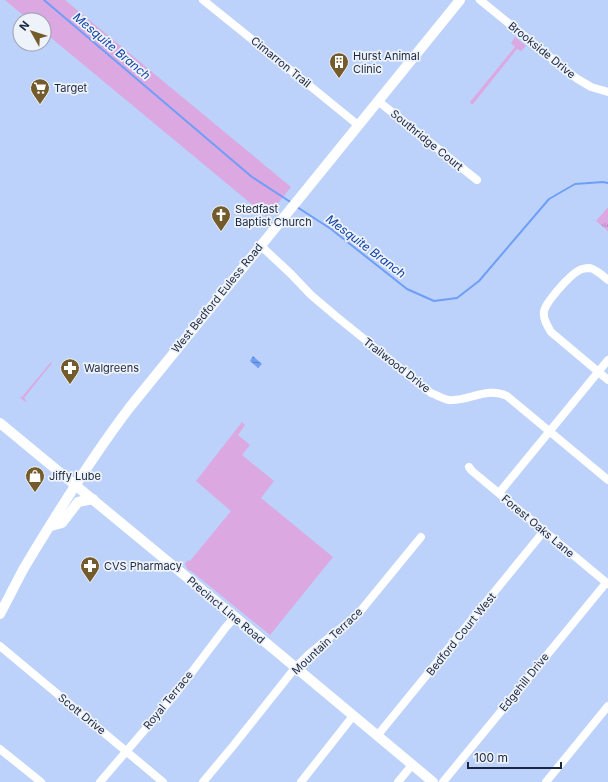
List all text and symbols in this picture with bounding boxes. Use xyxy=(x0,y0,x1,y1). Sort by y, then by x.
water label: Mesquite Branch xyxy=(70,9,154,83)
north arrow xyxy=(12,12,52,52)
text: N xyxy=(16,18,32,33)
street label: Brookside Drive xyxy=(506,19,578,81)
street label: Cimarron Trail xyxy=(248,34,314,90)
place label: Hurst Animal Clinic xyxy=(353,49,420,76)
building icon: Hurst Animal Clinic xyxy=(328,51,350,79)
supermarket icon: Target xyxy=(29,77,51,105)
place label: Target xyxy=(54,81,88,95)
street label: Southridge Court xyxy=(388,106,466,174)
place label: Stedfast Baptist Church xyxy=(235,202,312,229)
church icon: Stedfast Baptist Church xyxy=(210,204,232,232)
water label: Mesquite Branch xyxy=(323,211,409,281)
street label: West Bedford Euless Road xyxy=(168,240,266,356)
street label: Trailwood Drive xyxy=(361,334,433,396)
pharmacy icon: Walgreens xyxy=(59,357,81,385)
place label: Walgreens xyxy=(84,361,139,375)
shop icon: Jiffy Lube xyxy=(24,465,46,493)
place label: Jiffy Lube xyxy=(49,469,101,483)
street label: Forest Oaks Lane xyxy=(499,492,577,560)
pharmacy icon: CVS Pharmacy xyxy=(79,555,101,583)
place label: CVS Pharmacy xyxy=(104,559,182,573)
street label: Precinct Line Road xyxy=(184,573,268,647)
street label: Bedford Court West xyxy=(423,589,499,678)
street label: Mountain Terrace xyxy=(289,605,365,677)
street label: Edgehill Drive xyxy=(496,650,552,714)
street label: Royal Terrace xyxy=(140,668,196,732)
street label: Scott Drive xyxy=(55,691,109,737)
scale bar xyxy=(468,744,561,770)
text: 100 m xyxy=(474,750,508,765)

